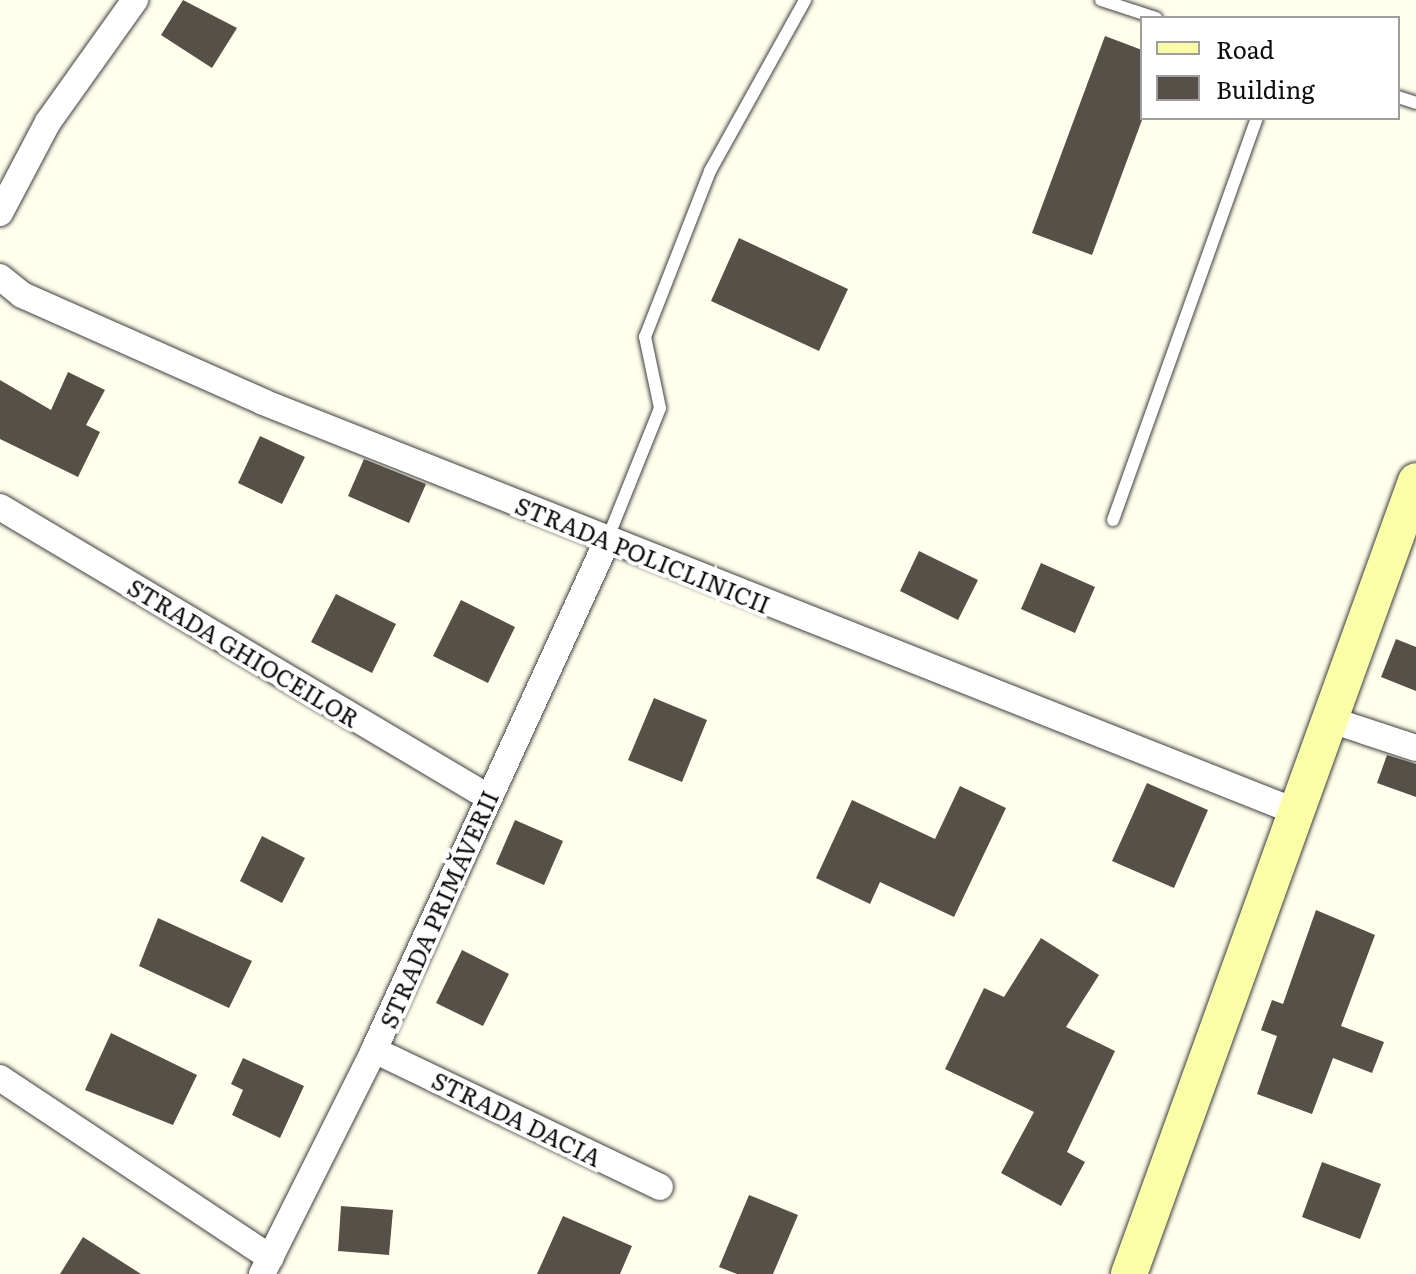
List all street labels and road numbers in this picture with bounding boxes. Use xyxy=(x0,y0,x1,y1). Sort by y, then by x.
street label: STRADA POLICLINICII xyxy=(511,490,775,618)
street label: STRADA GHIOCEILOR xyxy=(123,571,365,733)
street label: STRADA PRIMĂVERII xyxy=(373,786,503,1032)
street label: STRADA DACIA xyxy=(428,1065,606,1171)

